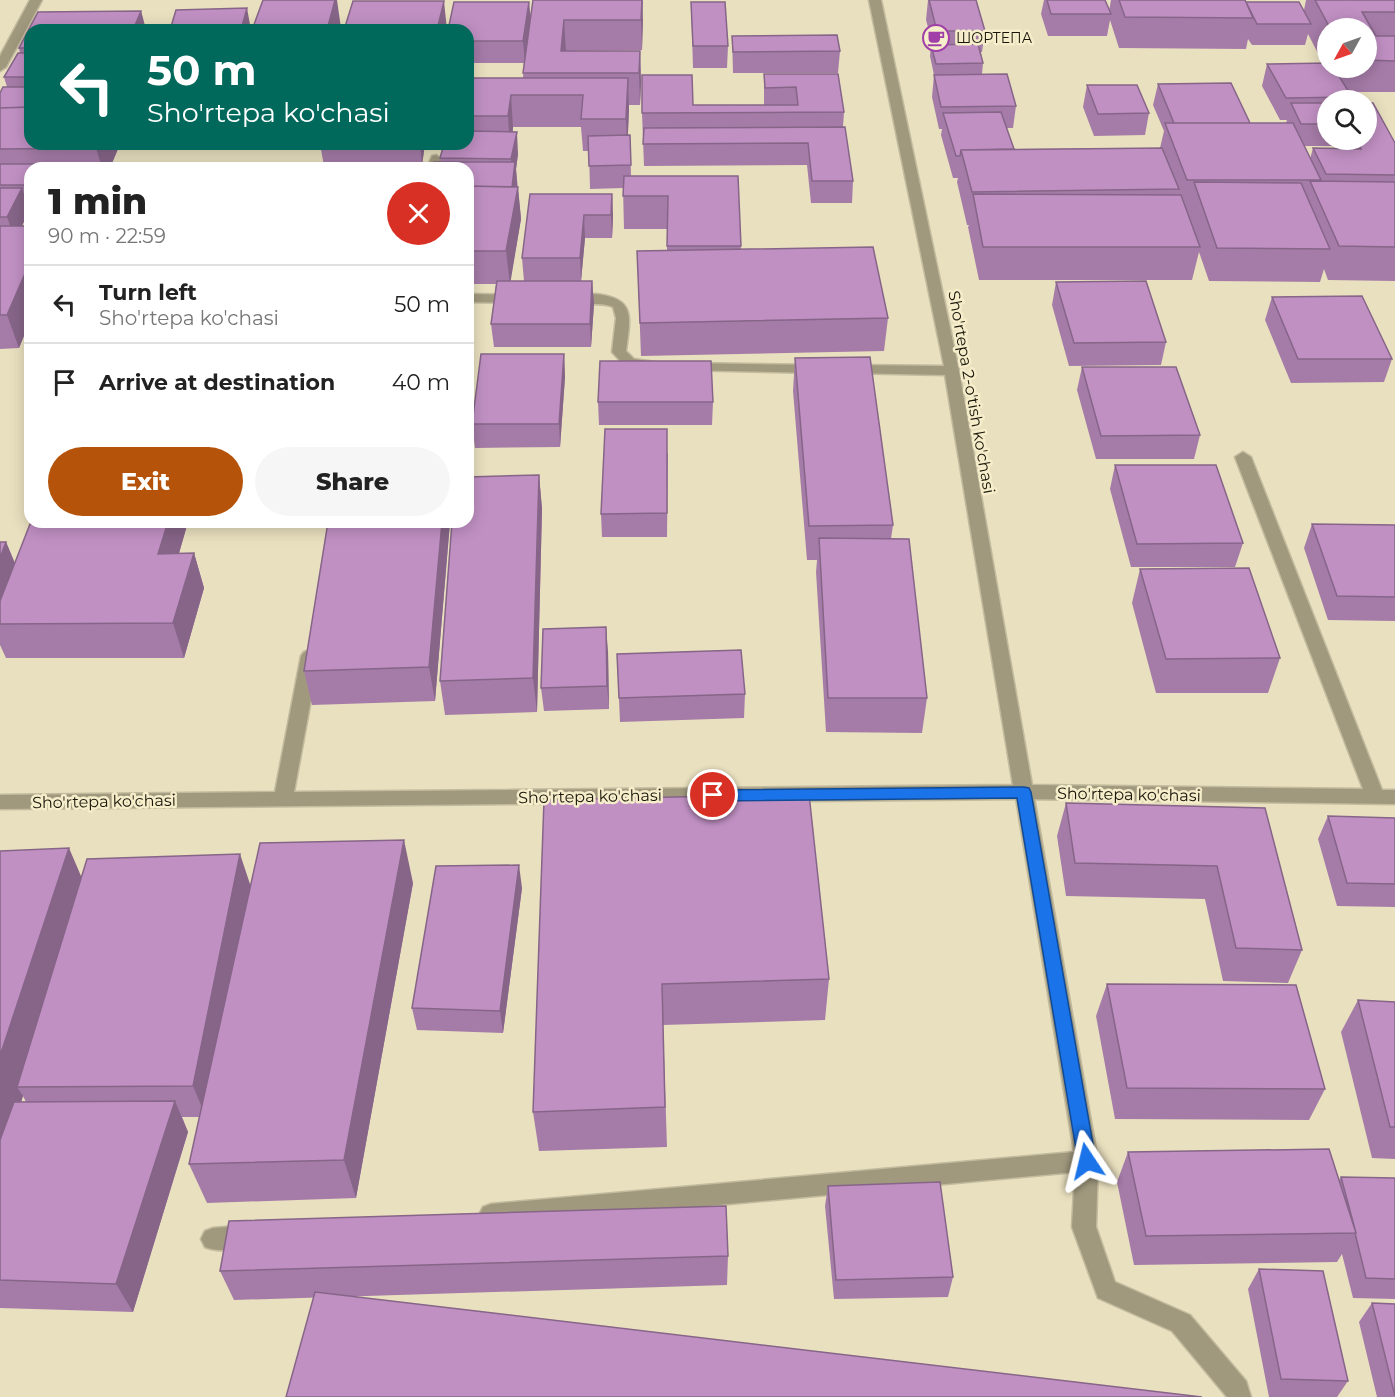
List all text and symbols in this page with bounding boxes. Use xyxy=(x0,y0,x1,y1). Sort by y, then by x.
north arrow xyxy=(1317,18,1377,78)
map controls xyxy=(1317,18,1377,150)
cafe icon: ШОРТЕПА xyxy=(921,23,951,53)
place label: ШОРТЕПА xyxy=(956,29,1033,47)
text: 50 m xyxy=(147,44,256,96)
icon: left xyxy=(48,48,126,126)
button: search xyxy=(1317,90,1377,150)
text: Sho'rtepa ko'chasi xyxy=(147,96,390,129)
text: 1 min xyxy=(48,179,147,223)
button: close xyxy=(387,182,450,245)
text: 90 m · 22:59 xyxy=(48,224,166,248)
text: Turn left xyxy=(99,279,197,306)
icon: left xyxy=(48,288,81,321)
street label: Sho'rtepa 2-o'tish ko'chasi xyxy=(944,289,999,495)
text: 50 m xyxy=(394,291,450,318)
text: Sho'rtepa ko'chasi xyxy=(99,306,279,330)
icon: arrive xyxy=(48,366,81,399)
text: Arrive at destination xyxy=(99,369,335,396)
text: 40 m xyxy=(392,369,450,396)
button: Exit xyxy=(48,447,243,516)
button: Share xyxy=(255,447,450,516)
pin xyxy=(687,769,738,820)
icon: arrive xyxy=(696,778,729,811)
street label: Sho'rtepa ko'chasi xyxy=(1057,784,1201,805)
street label: Sho'rtepa ko'chasi xyxy=(518,786,662,807)
street label: Sho'rtepa ko'chasi xyxy=(32,791,176,812)
position arrow xyxy=(1055,1129,1119,1193)

